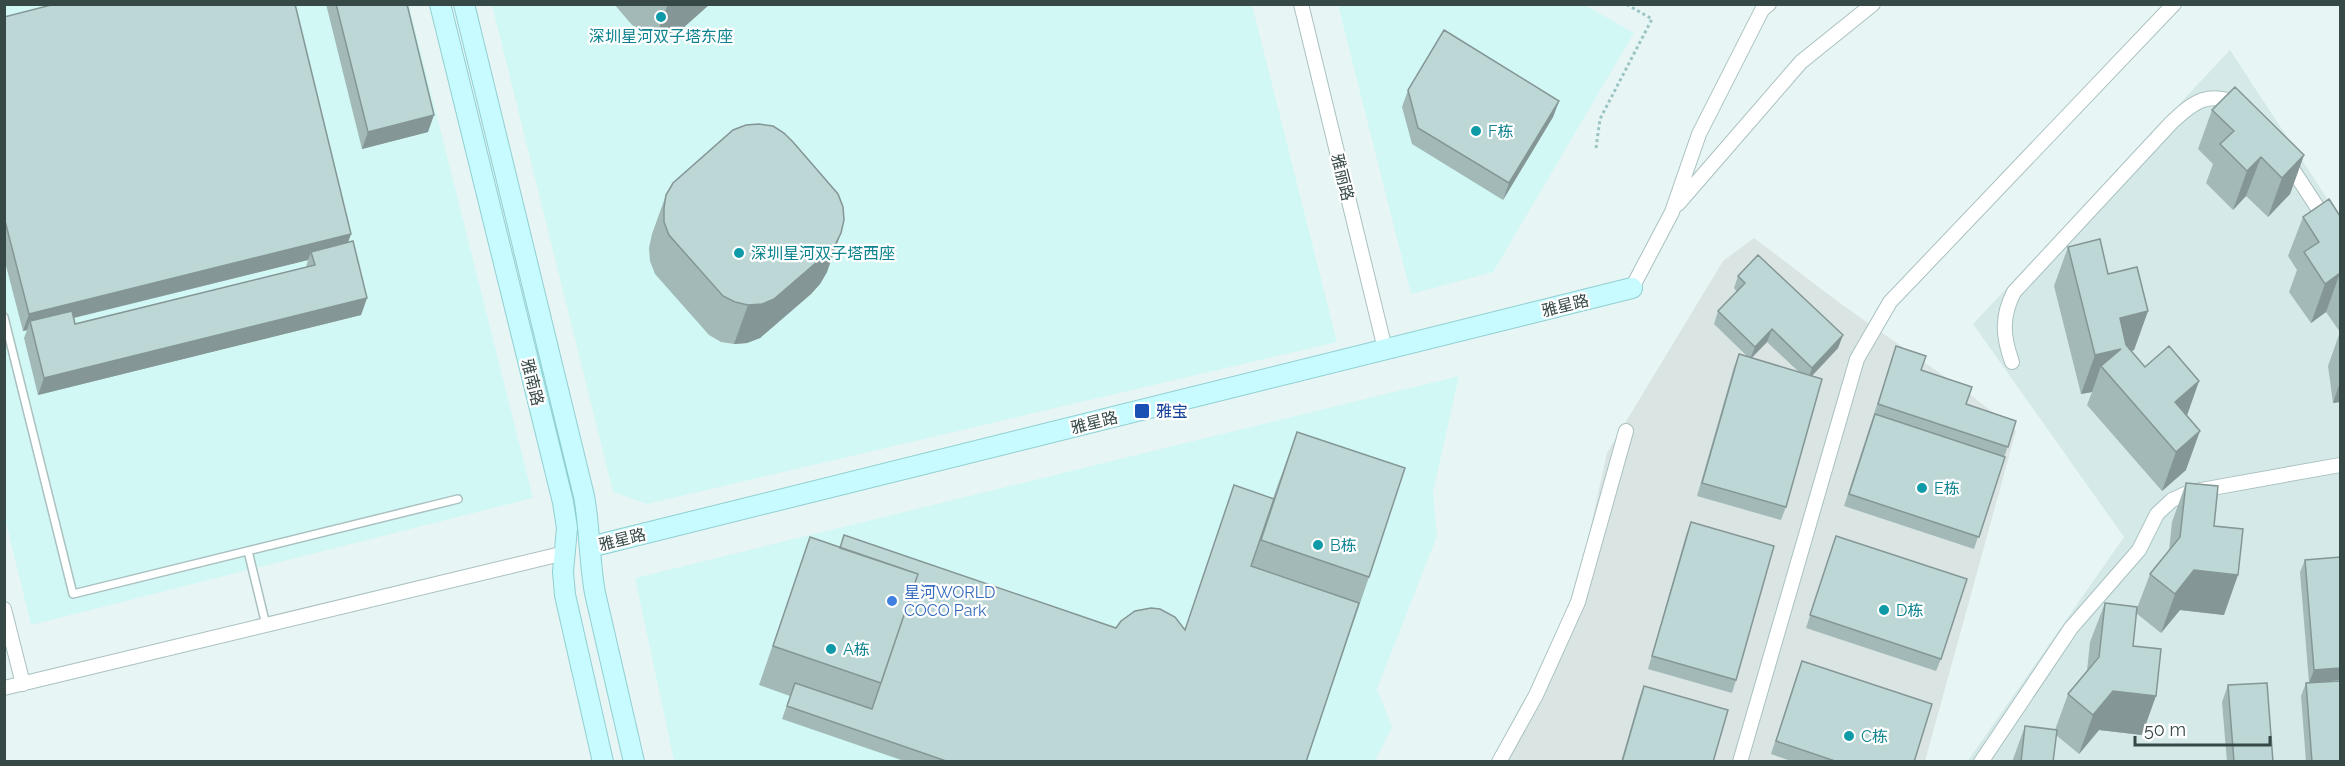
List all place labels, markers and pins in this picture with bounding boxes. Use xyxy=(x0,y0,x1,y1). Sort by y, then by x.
marker: 深圳星河双子塔东座 xyxy=(654,10,668,24)
place label: 深圳星河双子塔东座 xyxy=(589,27,733,46)
place label: F栋 xyxy=(1488,122,1513,141)
marker: F栋 xyxy=(1469,124,1483,138)
place label: 深圳星河双子塔西座 xyxy=(751,244,895,263)
marker: 深圳星河双子塔西座 xyxy=(732,246,746,260)
marker: 雅宝 xyxy=(1133,402,1151,420)
place label: 雅宝 xyxy=(1156,402,1188,421)
place label: E栋 xyxy=(1934,479,1960,498)
marker: E栋 xyxy=(1915,481,1929,495)
place label: B栋 xyxy=(1330,536,1357,555)
marker: B栋 xyxy=(1311,538,1325,552)
place label: 星河WORLD COCO Park xyxy=(904,583,996,620)
marker: 星河WORLD COCO Park xyxy=(885,594,899,608)
place label: D栋 xyxy=(1896,601,1923,620)
marker: D栋 xyxy=(1877,603,1891,617)
place label: A栋 xyxy=(843,640,870,659)
marker: A栋 xyxy=(824,642,838,656)
place label: C栋 xyxy=(1861,727,1888,746)
marker: C栋 xyxy=(1842,729,1856,743)

